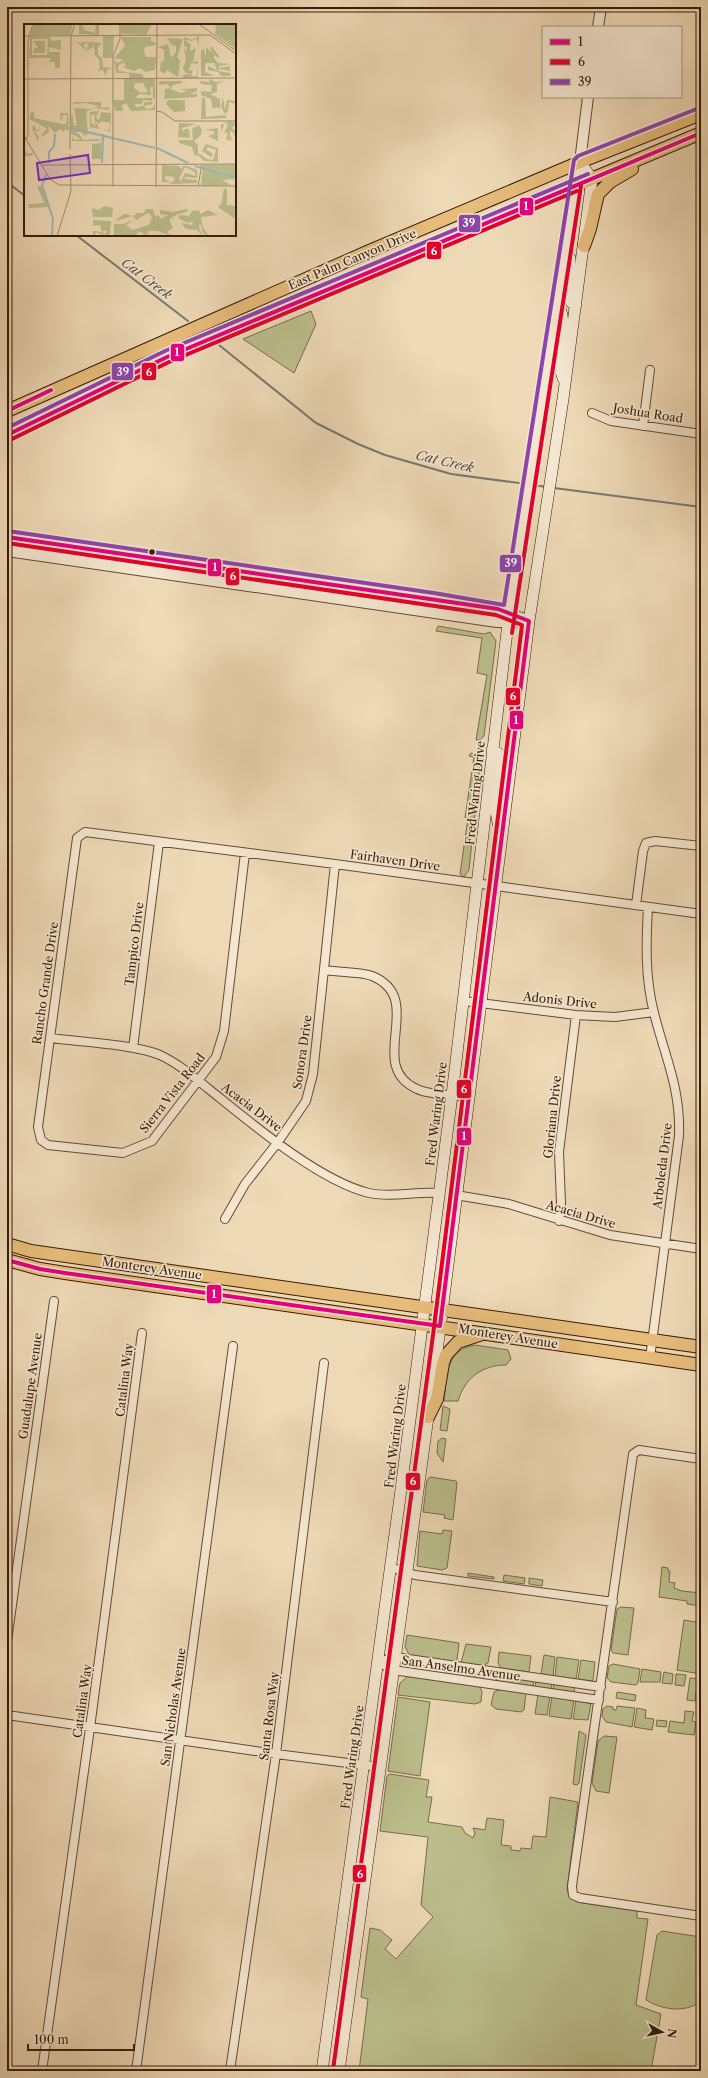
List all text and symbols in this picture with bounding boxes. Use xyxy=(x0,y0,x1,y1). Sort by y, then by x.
inset map xyxy=(24,24,236,236)
legend xyxy=(542,26,682,98)
text: 1 xyxy=(578,34,583,49)
text: 6 xyxy=(578,54,585,69)
text: 39 xyxy=(578,74,592,89)
line badge: 1 xyxy=(519,197,534,216)
text: 1 xyxy=(524,199,529,213)
line badge: 39 xyxy=(458,214,481,233)
text: 39 xyxy=(463,216,476,230)
street label: East Palm Canyon Drive xyxy=(286,225,419,293)
line badge: 6 xyxy=(426,241,442,260)
text: 6 xyxy=(431,244,438,258)
water label: Cat Creek xyxy=(119,254,176,302)
line badge: 1 xyxy=(170,343,185,362)
text: 1 xyxy=(175,345,180,359)
line badge: 39 xyxy=(111,362,134,381)
line badge: 6 xyxy=(141,362,157,381)
text: 39 xyxy=(117,365,130,379)
text: 6 xyxy=(146,365,153,379)
street label: Joshua Road xyxy=(610,400,685,426)
water label: Cat Creek xyxy=(414,447,476,476)
unlabelled marker xyxy=(147,547,157,557)
line badge: 39 xyxy=(499,554,522,573)
text: 39 xyxy=(505,556,518,570)
line badge: 1 xyxy=(207,558,222,577)
text: 1 xyxy=(213,560,218,574)
line badge: 6 xyxy=(225,567,240,586)
text: 6 xyxy=(230,569,237,583)
line badge: 6 xyxy=(505,687,521,706)
text: 6 xyxy=(510,689,517,703)
line badge: 1 xyxy=(509,710,524,730)
text: 1 xyxy=(514,713,519,727)
street label: Fred Waring Drive xyxy=(462,740,488,846)
street label: Fairhaven Drive xyxy=(349,846,441,874)
street label: Tampico Drive xyxy=(121,901,147,987)
street label: Rancho Grande Drive xyxy=(29,920,61,1045)
street label: Adonis Drive xyxy=(521,989,598,1011)
street label: Sonora Drive xyxy=(289,1014,315,1090)
street label: Sierra Vista Road xyxy=(136,1050,208,1136)
street label: Fred Waring Drive xyxy=(422,1061,450,1167)
street label: Gloriana Drive xyxy=(540,1074,564,1159)
street label: Acacia Drive xyxy=(218,1079,285,1135)
line badge: 6 xyxy=(456,1079,472,1099)
text: 6 xyxy=(461,1082,468,1096)
street label: Arboleda Drive xyxy=(649,1122,675,1211)
line badge: 1 xyxy=(456,1127,472,1146)
text: 1 xyxy=(462,1129,467,1143)
street label: Acacia Drive xyxy=(543,1197,618,1231)
street label: Monterey Avenue xyxy=(101,1254,203,1282)
line badge: 1 xyxy=(206,1284,222,1304)
text: 1 xyxy=(212,1287,217,1301)
street label: Monterey Avenue xyxy=(457,1321,559,1351)
street label: Guadalupe Avenue xyxy=(15,1331,45,1440)
street label: Catalina Way xyxy=(112,1342,136,1418)
street label: Fred Waring Drive xyxy=(381,1383,409,1489)
line badge: 6 xyxy=(405,1472,421,1491)
text: 6 xyxy=(410,1474,417,1488)
street label: San Nicholas Avenue xyxy=(157,1647,189,1767)
street label: San Anselmo Avenue xyxy=(401,1652,521,1684)
street label: Catalina Way xyxy=(69,1663,95,1739)
street label: Santa Rosa Way xyxy=(256,1670,282,1761)
street label: Fred Waring Drive xyxy=(337,1704,367,1810)
line badge: 6 xyxy=(352,1864,367,1883)
text: 6 xyxy=(357,1867,364,1881)
north arrow xyxy=(642,2012,682,2052)
scale bar xyxy=(28,2026,134,2052)
text: N xyxy=(664,2028,679,2040)
text: 100 m xyxy=(34,2032,69,2047)

